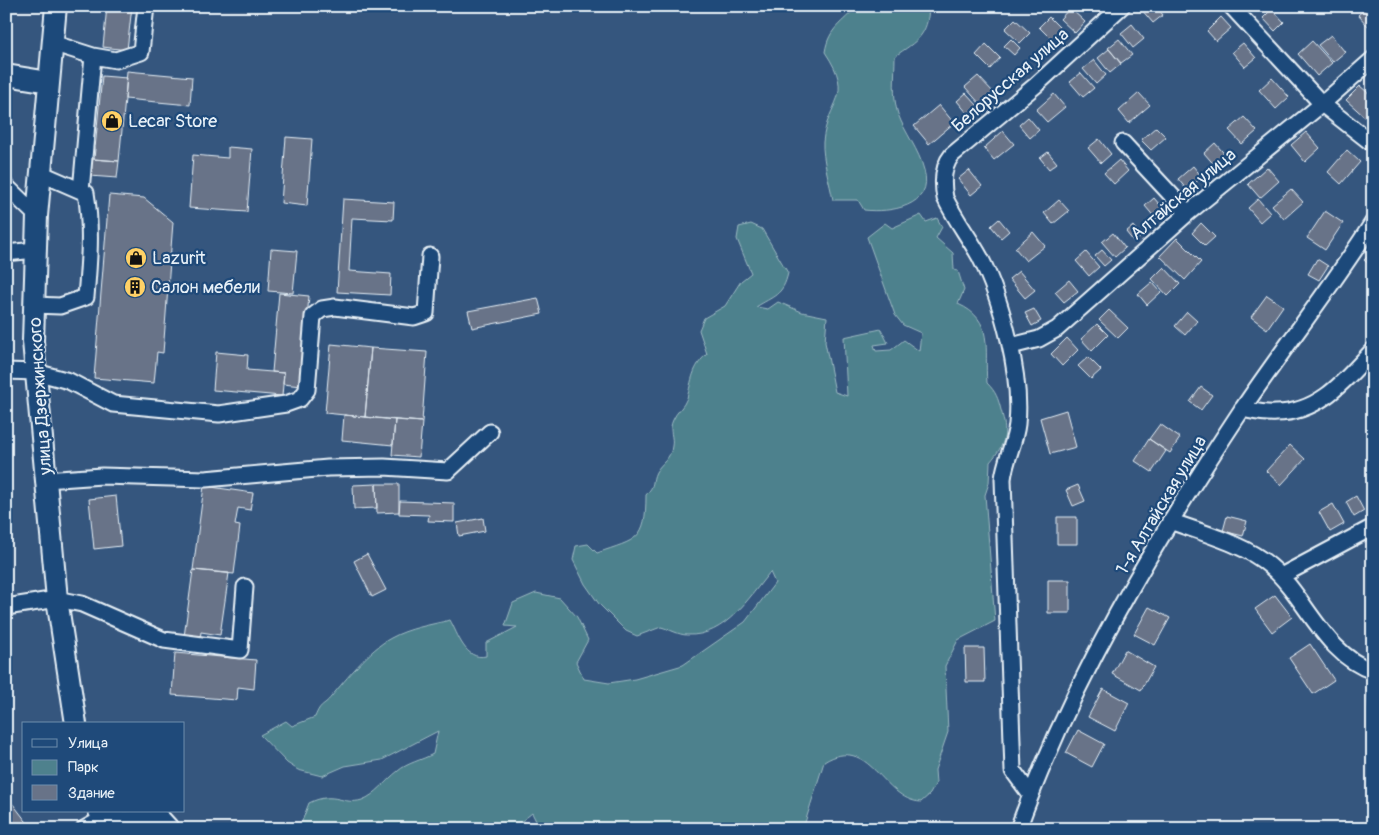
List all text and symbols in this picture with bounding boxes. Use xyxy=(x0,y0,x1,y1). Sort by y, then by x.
street label: Белорусская улица xyxy=(947,23,1074,138)
shop icon: Lecar Store xyxy=(100,109,124,133)
place label: Lecar Store xyxy=(128,110,217,133)
street label: Алтайская улица xyxy=(1126,143,1241,245)
shop icon: Lazurit xyxy=(124,246,148,270)
place label: Lazurit xyxy=(152,247,207,270)
building icon: Салон мебели xyxy=(123,275,147,299)
place label: Салон мебели xyxy=(151,276,260,299)
street label: улица Дзержинского xyxy=(23,316,58,477)
street label: 1-я Алтайская улица xyxy=(1111,432,1212,579)
legend xyxy=(22,722,185,812)
text: Улица xyxy=(68,734,108,753)
text: Парк xyxy=(68,758,99,777)
text: Здание xyxy=(68,784,115,803)

